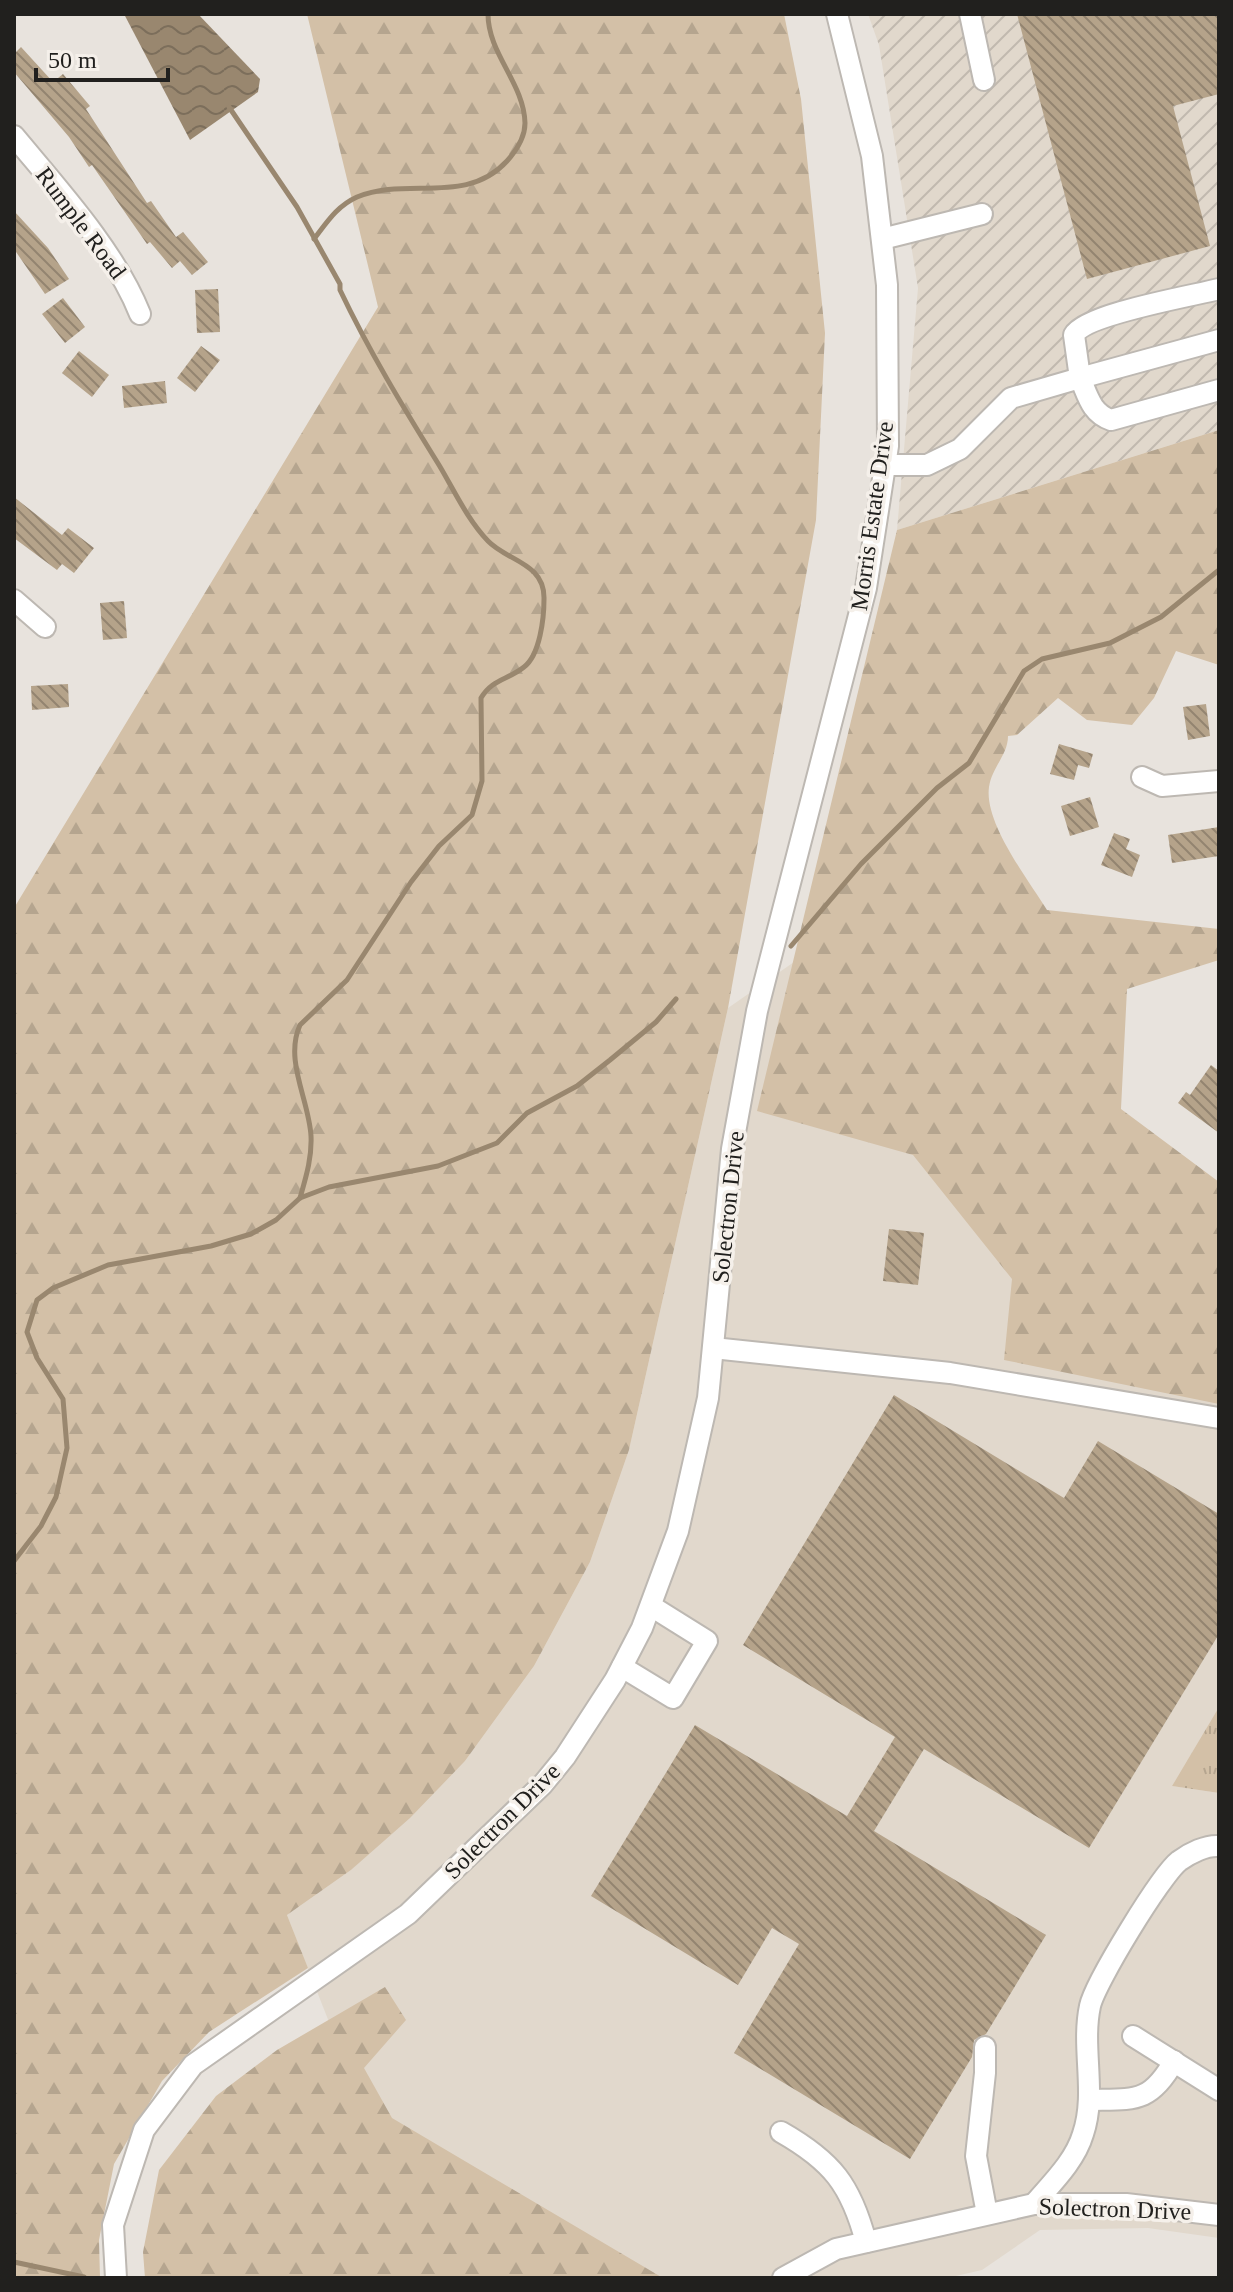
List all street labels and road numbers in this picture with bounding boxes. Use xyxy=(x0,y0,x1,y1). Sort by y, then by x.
street label: Rumple Road xyxy=(31,162,131,284)
street label: Morris Estate Drive xyxy=(846,420,898,612)
street label: Solectron Drive xyxy=(707,1130,749,1284)
street label: Solectron Drive xyxy=(439,1758,565,1884)
street label: Solectron Drive xyxy=(1038,2193,1192,2225)

